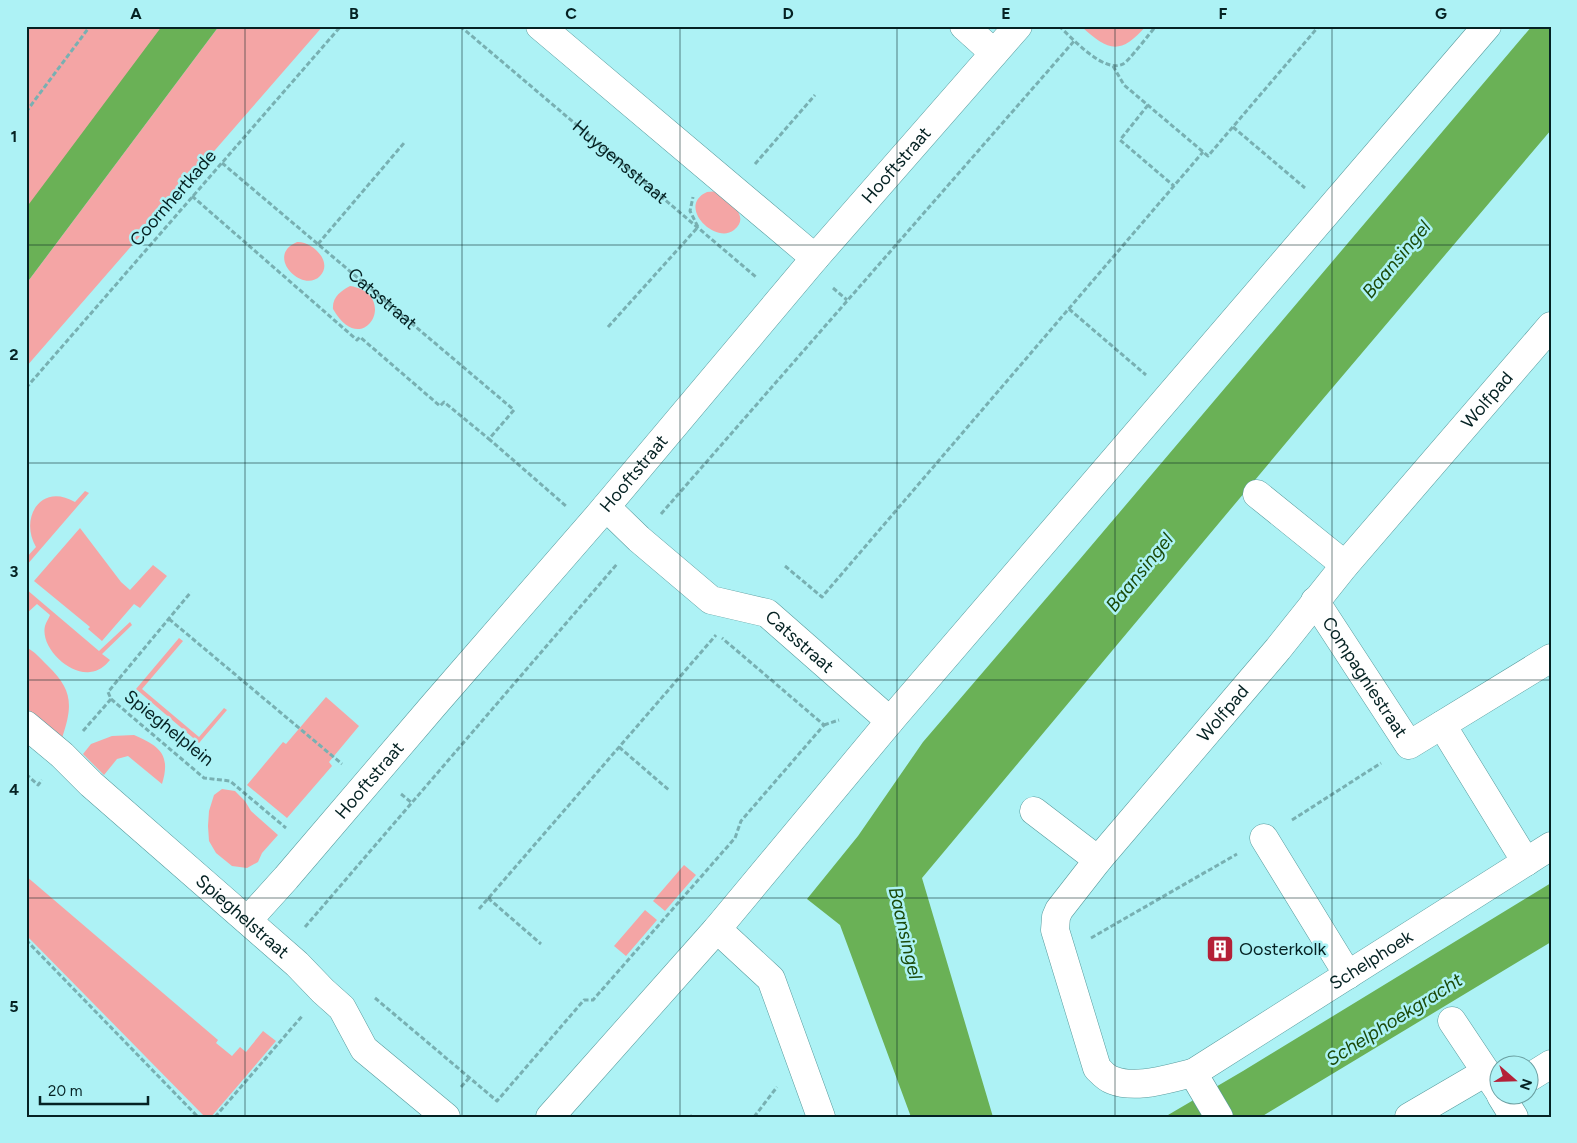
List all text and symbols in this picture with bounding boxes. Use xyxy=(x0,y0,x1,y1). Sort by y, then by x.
text: A xyxy=(130,4,142,23)
text: B xyxy=(349,4,359,23)
text: C xyxy=(565,4,577,23)
text: D xyxy=(782,4,794,23)
text: E xyxy=(1001,4,1011,23)
text: F xyxy=(1219,4,1228,23)
text: G xyxy=(1435,4,1447,23)
street label: Huygensstraat xyxy=(568,115,672,209)
street label: Hooftstraat xyxy=(857,122,936,208)
text: 1 xyxy=(11,127,17,146)
street label: Coornhertkade xyxy=(125,145,221,251)
water label: Baansingel xyxy=(1357,215,1436,303)
street label: Catsstraat xyxy=(343,263,422,334)
text: 2 xyxy=(9,345,19,364)
street label: Wolfpad xyxy=(1457,367,1518,433)
street label: Hooftstraat xyxy=(595,430,673,517)
water label: Baansingel xyxy=(1101,528,1178,616)
text: 3 xyxy=(10,562,19,581)
street label: Catsstraat xyxy=(761,606,838,678)
street label: Compagniestraat xyxy=(1317,613,1412,742)
street label: Wolfpad xyxy=(1193,680,1253,746)
street label: Spieghelplein xyxy=(120,685,218,771)
street label: Hooftstraat xyxy=(330,737,409,823)
text: 4 xyxy=(9,780,19,799)
street label: Spieghelstraat xyxy=(191,870,294,963)
water label: Baansingel xyxy=(884,885,927,982)
street label: Schelphoek xyxy=(1325,925,1417,995)
building icon: Oosterkolk xyxy=(1205,934,1235,964)
place label: Oosterkolk xyxy=(1239,938,1326,960)
water label: Schelphoekgracht xyxy=(1322,968,1467,1071)
text: 5 xyxy=(9,997,19,1016)
north arrow xyxy=(1490,1056,1540,1106)
scale bar xyxy=(40,1073,148,1105)
text: N xyxy=(1516,1076,1536,1092)
text: 20 m xyxy=(48,1082,82,1100)

